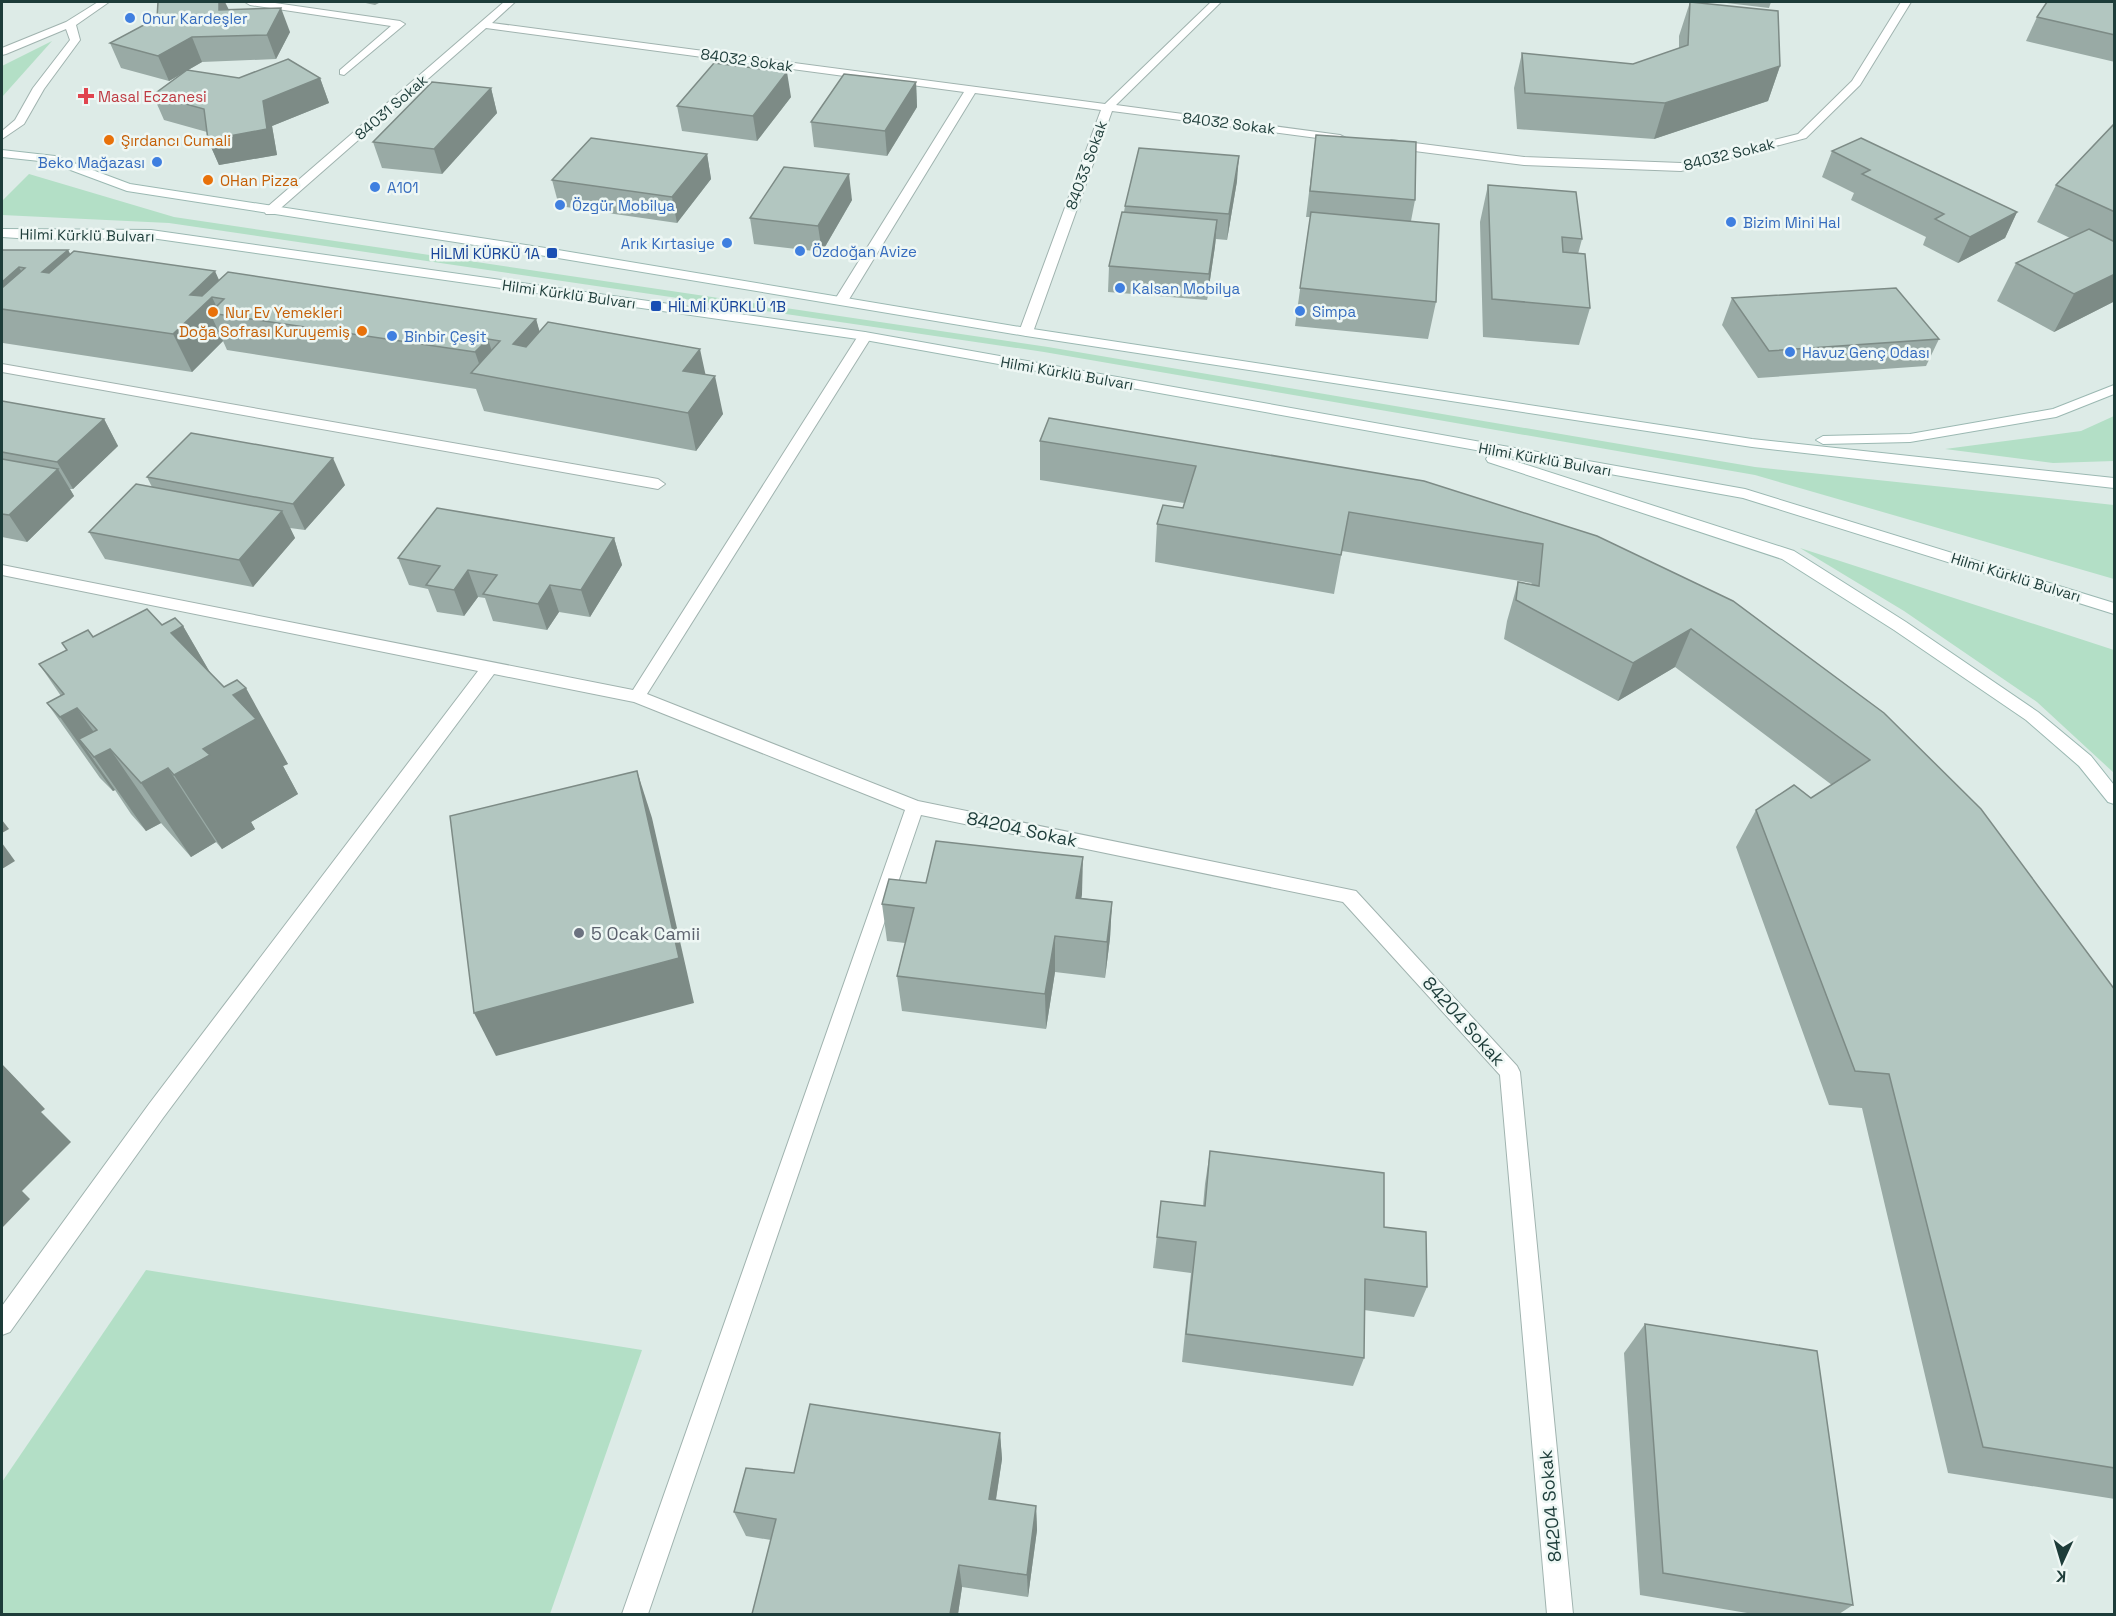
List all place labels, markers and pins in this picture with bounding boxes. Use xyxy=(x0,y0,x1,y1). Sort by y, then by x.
place label: Onur Kardeşler xyxy=(142,9,248,28)
marker: Onur Kardeşler xyxy=(123,11,137,25)
place label: Masal Eczanesi xyxy=(98,87,207,106)
marker: Masal Eczanesi xyxy=(79,89,93,103)
place label: Şırdancı Cumali xyxy=(121,131,231,150)
marker: Şırdancı Cumali xyxy=(102,133,116,147)
place label: Beko Mağazası xyxy=(38,153,145,172)
marker: Beko Mağazası xyxy=(150,155,164,169)
place label: OHan Pizza xyxy=(220,171,299,190)
marker: OHan Pizza xyxy=(201,173,215,187)
place label: A101 xyxy=(387,178,419,197)
marker: A101 xyxy=(368,180,382,194)
place label: Özgür Mobilya xyxy=(572,196,675,215)
marker: Özgür Mobilya xyxy=(553,198,567,212)
place label: Bizim Mini Hal xyxy=(1743,213,1840,232)
marker: Bizim Mini Hal xyxy=(1724,215,1738,229)
place label: Arık Kırtasiye xyxy=(621,234,715,253)
marker: Arık Kırtasiye xyxy=(720,236,734,250)
place label: Özdoğan Avize xyxy=(812,242,917,261)
place label: HİLMİ KÜRKÜ 1A xyxy=(430,244,541,263)
marker: Özdoğan Avize xyxy=(793,244,807,258)
marker: HİLMİ KÜRKÜ 1A xyxy=(545,246,559,260)
place label: Kalsan Mobilya xyxy=(1132,279,1240,298)
marker: Kalsan Mobilya xyxy=(1113,281,1127,295)
place label: HİLMİ KÜRKLÜ 1B xyxy=(668,297,786,316)
marker: HİLMİ KÜRKLÜ 1B xyxy=(649,299,663,313)
place label: Simpa xyxy=(1312,302,1356,321)
place label: Nur Ev Yemekleri xyxy=(225,303,342,322)
marker: Simpa xyxy=(1293,304,1307,318)
marker: Nur Ev Yemekleri xyxy=(206,305,220,319)
place label: Doğa Sofrası Kuruyemiş xyxy=(179,322,350,341)
marker: Doğa Sofrası Kuruyemiş xyxy=(355,324,369,338)
place label: Binbir Çeşit xyxy=(404,327,487,346)
marker: Binbir Çeşit xyxy=(385,329,399,343)
place label: Havuz Genç Odası xyxy=(1802,343,1930,362)
marker: Havuz Genç Odası xyxy=(1783,345,1797,359)
place label: 5 Ocak Camii xyxy=(591,922,700,945)
marker: 5 Ocak Camii xyxy=(572,926,586,940)

